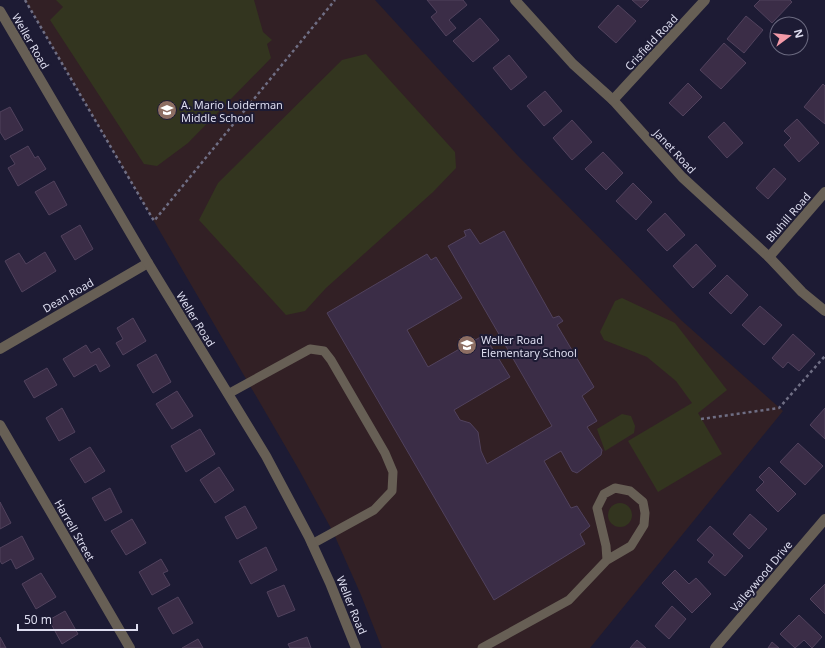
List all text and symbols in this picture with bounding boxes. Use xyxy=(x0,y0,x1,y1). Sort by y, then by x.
street label: Weller Road xyxy=(9,10,53,72)
street label: Crisfield Road xyxy=(621,11,681,73)
north arrow xyxy=(769,16,809,56)
text: N xyxy=(791,27,808,40)
place label: A. Mario Loiderman Middle School xyxy=(181,97,283,125)
school or university icon: A. Mario Loiderman Middle School xyxy=(156,99,178,121)
street label: Janet Road xyxy=(650,125,699,176)
street label: Bluhill Road xyxy=(762,189,814,245)
street label: Dean Road xyxy=(40,274,96,316)
street label: Weller Road xyxy=(173,289,219,349)
place label: Weller Road Elementary School xyxy=(481,332,577,360)
school or university icon: Weller Road Elementary School xyxy=(456,334,478,356)
street label: Harrell Street xyxy=(51,497,99,563)
street label: Valleywood Drive xyxy=(727,537,795,615)
street label: Weller Road xyxy=(333,573,371,637)
scale bar xyxy=(18,606,137,632)
text: 50 m xyxy=(24,611,52,628)

